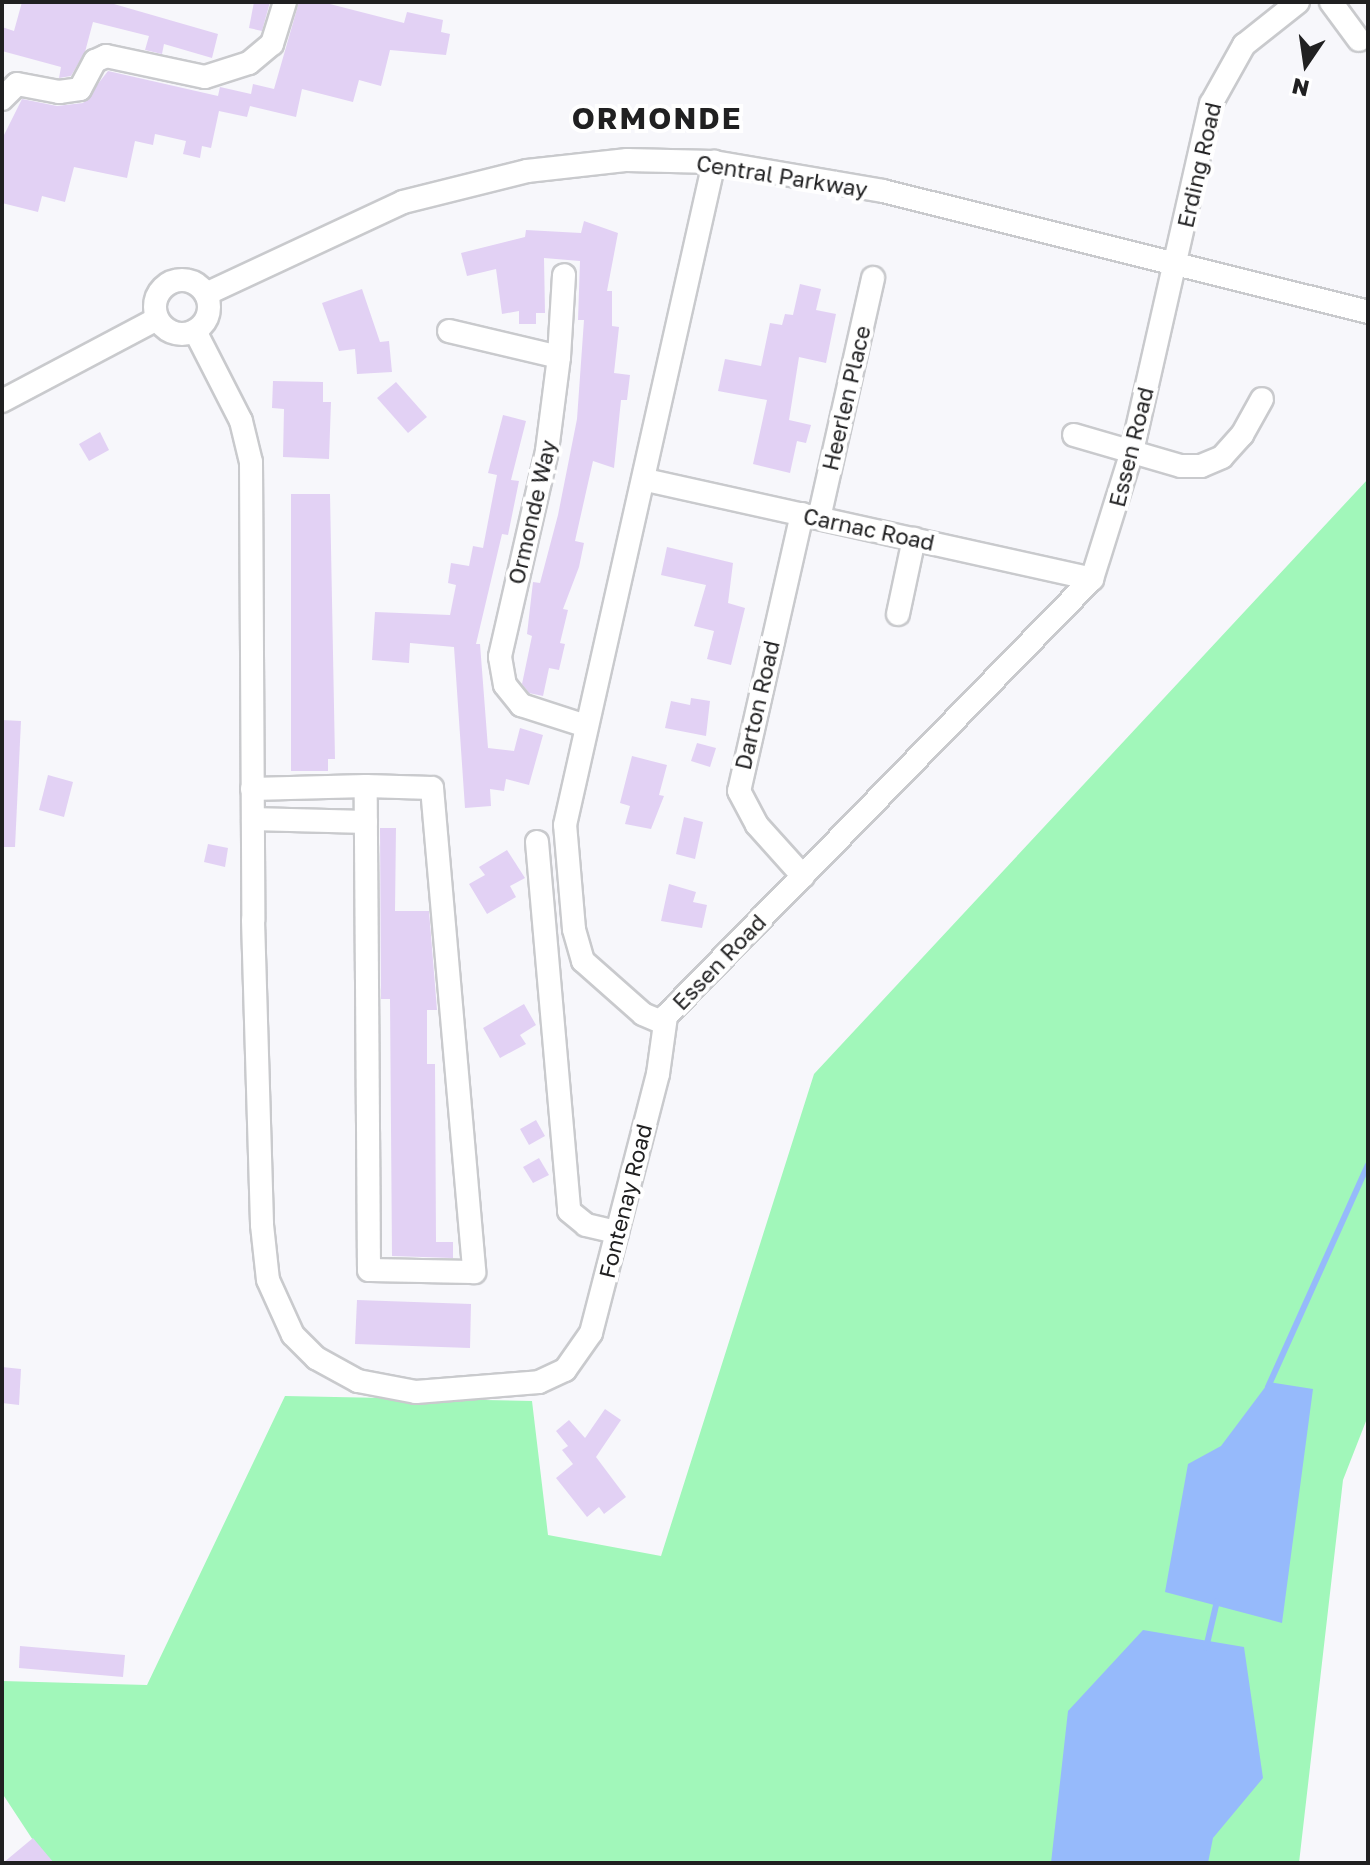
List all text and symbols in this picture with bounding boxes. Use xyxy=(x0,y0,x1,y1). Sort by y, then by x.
north arrow xyxy=(1266,24,1346,104)
text: N xyxy=(1289,73,1312,103)
district label: ORMONDE xyxy=(572,100,742,136)
street label: Erding Road xyxy=(1172,100,1226,230)
street label: Central Parkway xyxy=(695,149,869,203)
street label: Heerlen Place xyxy=(816,323,876,473)
street label: Essen Road xyxy=(1103,384,1159,510)
street label: Ormonde Way xyxy=(503,437,561,587)
street label: Carnac Road xyxy=(801,502,937,556)
street label: Darton Road xyxy=(729,638,785,772)
street label: Essen Road xyxy=(667,909,771,1015)
street label: Fontenay Road xyxy=(593,1121,657,1281)

